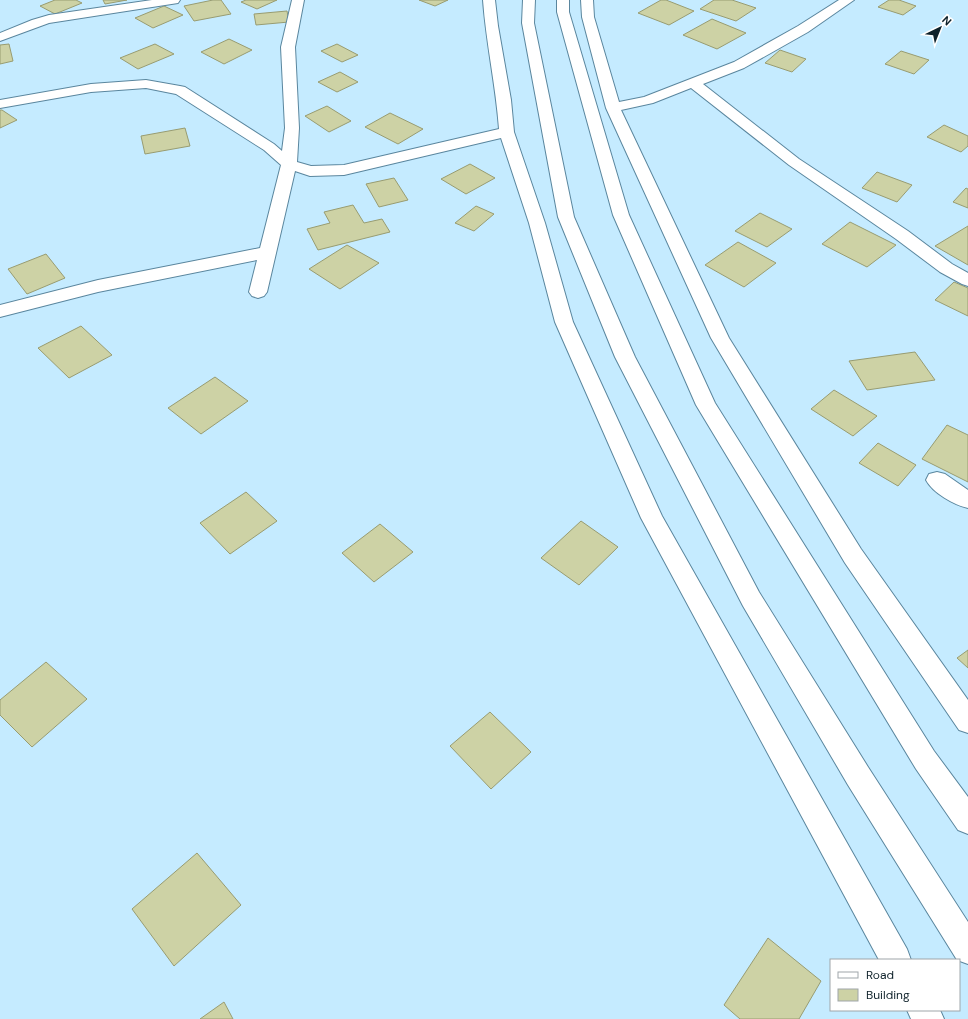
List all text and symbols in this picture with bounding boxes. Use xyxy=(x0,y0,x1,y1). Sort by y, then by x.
north arrow xyxy=(920,8,960,48)
text: N xyxy=(939,13,955,29)
legend xyxy=(830,959,960,1011)
text: Road xyxy=(866,967,894,983)
text: Building xyxy=(866,987,910,1003)

